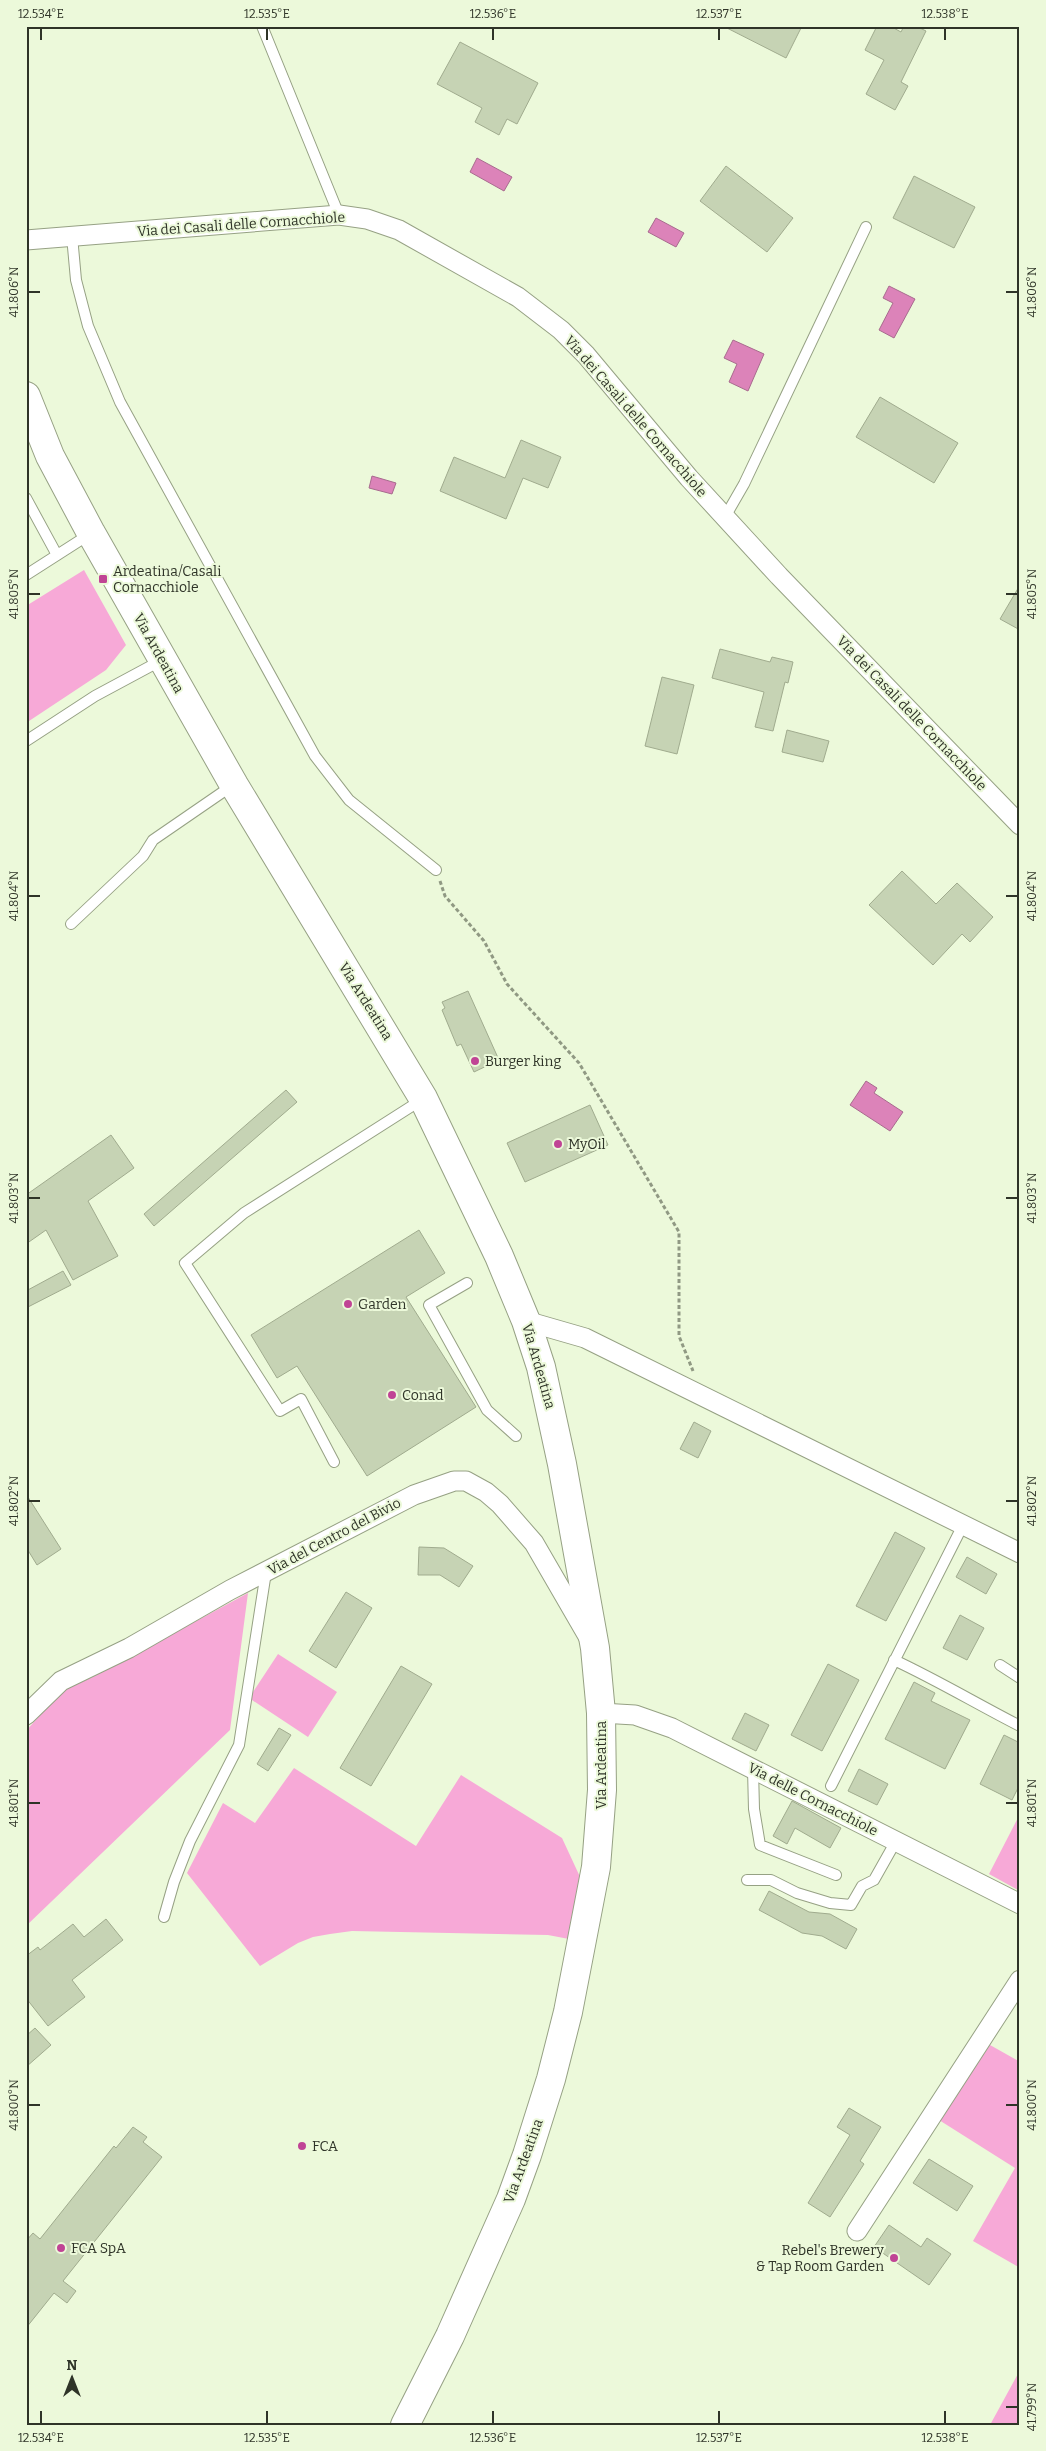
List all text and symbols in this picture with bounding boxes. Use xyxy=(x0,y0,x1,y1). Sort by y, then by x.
text: 12.534°E xyxy=(18,7,64,21)
text: 12.535°E xyxy=(244,7,290,21)
text: 12.536°E xyxy=(470,7,516,21)
text: 12.537°E xyxy=(696,7,742,21)
text: 12.538°E xyxy=(922,7,968,21)
street label: Via dei Casali delle Cornacchiole xyxy=(137,209,346,240)
text: 41.806°N xyxy=(7,266,21,317)
text: 41.806°N xyxy=(1025,266,1039,317)
street label: Via dei Casali delle Cornacchiole xyxy=(561,332,710,501)
place label: Ardeatina/Casali Cornacchiole xyxy=(113,563,221,596)
text: 41.805°N xyxy=(7,568,21,619)
text: 41.805°N xyxy=(1025,568,1039,619)
marker: Ardeatina/Casali Cornacchiole xyxy=(97,573,109,585)
street label: Via Ardeatina xyxy=(130,610,188,696)
street label: Via dei Casali delle Cornacchiole xyxy=(833,632,990,794)
text: 41.804°N xyxy=(7,870,21,921)
text: 41.804°N xyxy=(1025,870,1039,921)
street label: Via Ardeatina xyxy=(335,959,396,1044)
place label: Burger king xyxy=(485,1053,561,1070)
marker: Burger king xyxy=(469,1055,481,1067)
place label: MyOil xyxy=(568,1136,606,1153)
marker: MyOil xyxy=(552,1138,564,1150)
text: 41.803°N xyxy=(7,1172,21,1224)
text: 41.803°N xyxy=(1025,1172,1039,1224)
place label: Garden xyxy=(358,1296,407,1313)
marker: Garden xyxy=(342,1298,354,1310)
street label: Via Ardeatina xyxy=(518,1321,559,1411)
place label: Conad xyxy=(402,1387,444,1404)
marker: Conad xyxy=(386,1389,398,1401)
text: 41.802°N xyxy=(7,1475,21,1526)
text: 41.802°N xyxy=(1025,1475,1039,1526)
street label: Via del Centro del Bivio xyxy=(265,1494,404,1579)
street label: Via Ardeatina xyxy=(593,1720,610,1809)
street label: Via delle Cornacchiole xyxy=(745,1759,881,1840)
text: 41.801°N xyxy=(7,1778,21,1827)
text: 41.801°N xyxy=(1025,1778,1039,1827)
text: 41.800°N xyxy=(7,2079,21,2131)
text: 41.800°N xyxy=(1025,2079,1039,2131)
street label: Via Ardeatina xyxy=(500,2116,547,2206)
place label: FCA xyxy=(312,2138,338,2155)
marker: FCA xyxy=(296,2140,308,2152)
place label: FCA SpA xyxy=(71,2240,126,2257)
marker: FCA SpA xyxy=(55,2242,67,2254)
place label: Rebel's Brewery & Tap Room Garden xyxy=(756,2242,885,2275)
marker: Rebel's Brewery & Tap Room Garden xyxy=(888,2252,900,2264)
north arrow xyxy=(48,2354,98,2404)
text: N xyxy=(67,2357,78,2374)
text: 41.799°N xyxy=(1025,2382,1039,2431)
text: 12.534°E xyxy=(18,2431,64,2445)
text: 12.535°E xyxy=(244,2431,290,2445)
text: 12.536°E xyxy=(470,2431,516,2445)
text: 12.537°E xyxy=(696,2431,742,2445)
text: 12.538°E xyxy=(922,2431,968,2445)

